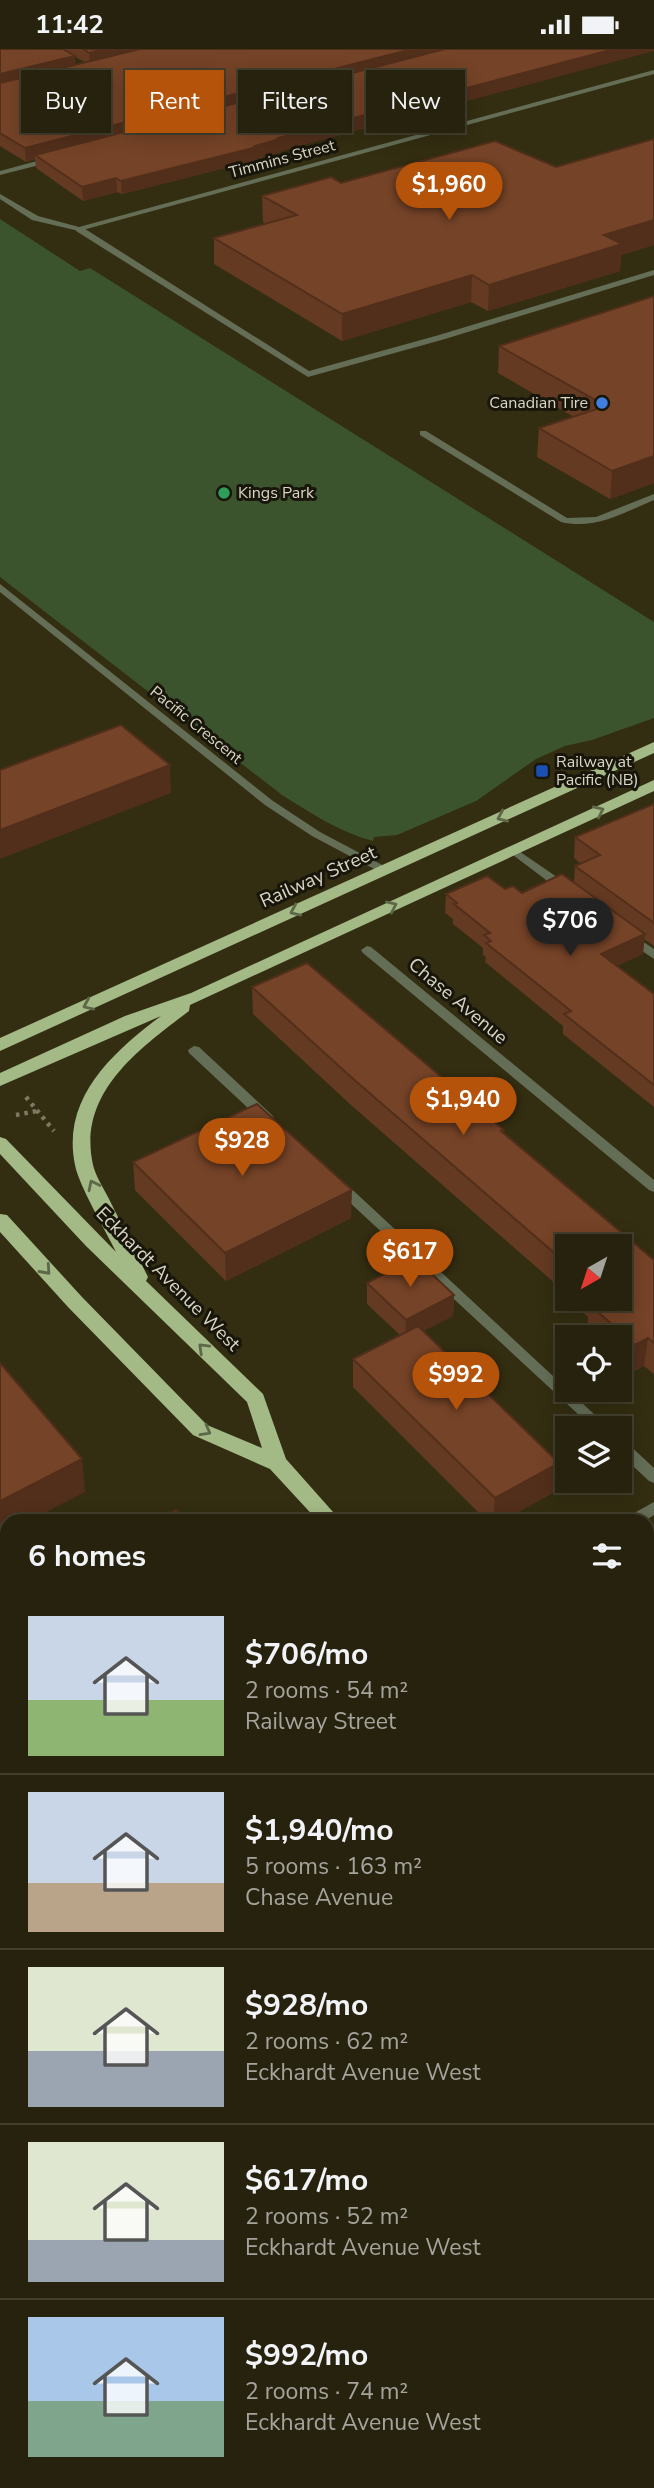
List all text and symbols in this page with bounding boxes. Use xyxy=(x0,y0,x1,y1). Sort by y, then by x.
text: 11:42 xyxy=(35,7,104,42)
chip: Buy xyxy=(21,70,111,133)
chip: Rent xyxy=(125,70,224,133)
chip: Filters xyxy=(238,70,352,133)
chip: New xyxy=(366,70,465,133)
street label: Timmins Street xyxy=(227,134,338,184)
pin: $1,960 xyxy=(392,163,506,222)
text: $1,960 xyxy=(412,169,486,200)
place label: Canadian Tire xyxy=(489,392,588,414)
marker: Canadian Tire xyxy=(594,395,610,411)
place label: Kings Park xyxy=(238,482,315,504)
marker: Kings Park xyxy=(216,485,232,501)
street label: Pacific Crescent xyxy=(145,681,247,769)
place label: Railway at Pacific (NB) xyxy=(556,751,639,791)
marker: Railway at Pacific (NB) xyxy=(534,763,550,779)
one-way arrow xyxy=(592,805,604,819)
one-way arrow xyxy=(497,809,509,823)
street label: Railway Street xyxy=(256,840,381,914)
pin: $706 xyxy=(529,899,611,958)
one-way arrow xyxy=(385,900,397,914)
one-way arrow xyxy=(290,903,302,917)
text: $706 xyxy=(542,905,598,936)
street label: Chase Avenue xyxy=(403,952,513,1050)
one-way arrow xyxy=(83,997,95,1011)
pin: $1,940 xyxy=(406,1077,520,1137)
text: $1,940 xyxy=(426,1084,500,1115)
pin: $928 xyxy=(201,1119,283,1178)
text: $928 xyxy=(214,1125,270,1156)
one-way arrow xyxy=(87,1180,101,1192)
street label: Eckhardt Avenue West xyxy=(90,1201,246,1357)
pin: $617 xyxy=(369,1229,451,1289)
north arrow xyxy=(555,1234,632,1311)
map controls xyxy=(555,1234,632,1493)
text: $617 xyxy=(382,1236,438,1267)
one-way arrow xyxy=(38,1262,50,1275)
button: locate xyxy=(555,1325,632,1402)
one-way arrow xyxy=(198,1343,211,1356)
pin: $992 xyxy=(415,1353,497,1412)
text: $992 xyxy=(428,1359,484,1390)
button: layers xyxy=(555,1416,632,1493)
one-way arrow xyxy=(198,1423,211,1436)
text: 6 homes xyxy=(28,1536,146,1577)
icon: filters xyxy=(588,1537,626,1575)
text: $706/mo xyxy=(245,1634,368,1675)
icon: home xyxy=(84,1644,168,1728)
text: 2 rooms · 54 m² xyxy=(245,1675,408,1706)
text: Railway Street xyxy=(245,1706,396,1737)
text: $1,940/mo xyxy=(245,1810,394,1851)
icon: home xyxy=(84,1820,168,1904)
text: 5 rooms · 163 m² xyxy=(245,1851,422,1882)
text: Chase Avenue xyxy=(245,1882,393,1913)
text: $928/mo xyxy=(245,1985,368,2026)
icon: home xyxy=(84,1995,168,2079)
text: 2 rooms · 62 m² xyxy=(245,2026,408,2057)
text: Eckhardt Avenue West xyxy=(245,2057,481,2088)
text: $617/mo xyxy=(245,2160,368,2201)
icon: home xyxy=(84,2170,168,2254)
text: 2 rooms · 52 m² xyxy=(245,2201,408,2232)
text: Eckhardt Avenue West xyxy=(245,2232,481,2263)
text: $992/mo xyxy=(245,2335,368,2376)
icon: home xyxy=(84,2345,168,2429)
text: 2 rooms · 74 m² xyxy=(245,2376,408,2407)
text: Eckhardt Avenue West xyxy=(245,2407,481,2438)

